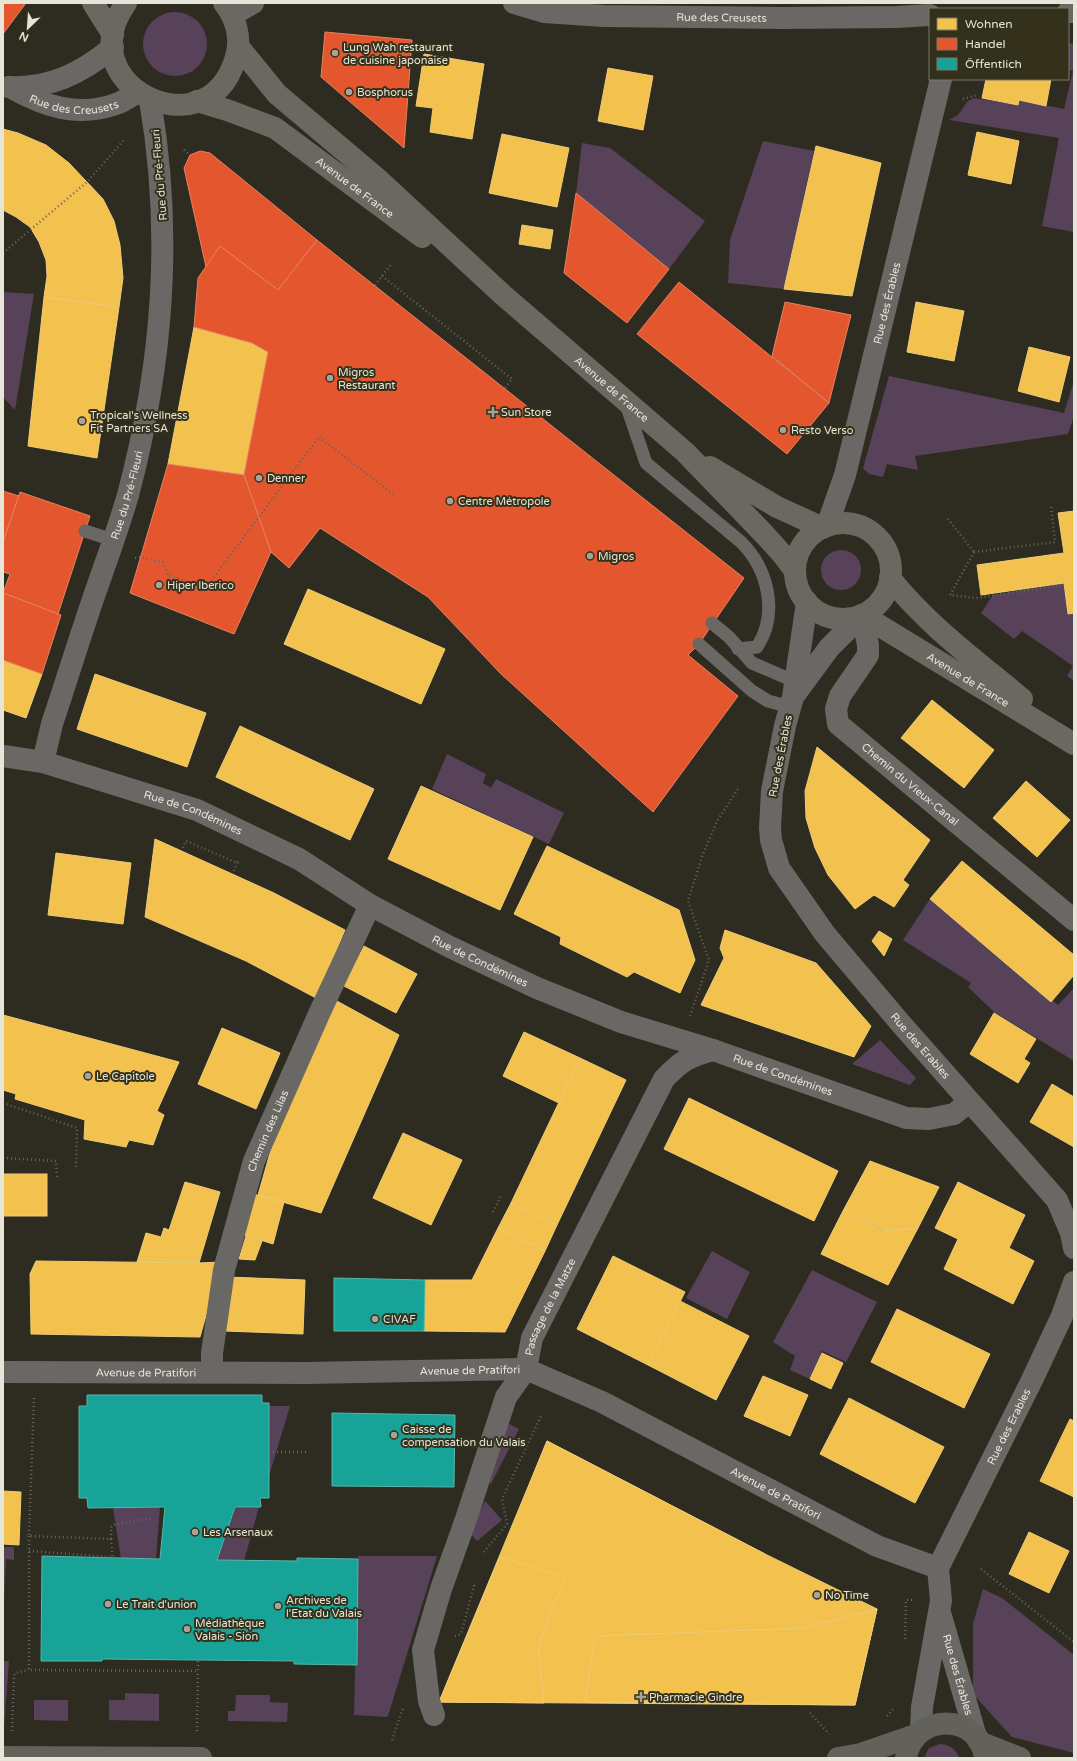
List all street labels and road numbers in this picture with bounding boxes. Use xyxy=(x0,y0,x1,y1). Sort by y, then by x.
street label: Rue des Creusets xyxy=(676,11,767,25)
street label: Rue des Creusets xyxy=(27,92,120,117)
street label: Rue du Pré-Fleuri xyxy=(149,129,170,221)
street label: Avenue de France xyxy=(313,154,396,221)
street label: Rue des Érables xyxy=(871,261,903,345)
street label: Avenue de France xyxy=(572,354,651,425)
street label: Rue du Pré-Fleuri xyxy=(108,450,146,541)
street label: Avenue de France xyxy=(924,650,1011,710)
street label: Rue des Érables xyxy=(765,714,795,798)
street label: Chemin du Vieux-Canal xyxy=(859,740,961,829)
street label: Rue de Condémines xyxy=(142,788,244,838)
street label: Rue de Condémines xyxy=(430,933,530,990)
street label: Rue des Erables xyxy=(888,1010,953,1082)
street label: Rue de Condémines xyxy=(731,1052,834,1099)
street label: Chemin des Lilas xyxy=(245,1088,292,1173)
street label: Passage de la Matze xyxy=(523,1256,579,1357)
street label: Avenue de Pratifori xyxy=(420,1363,520,1378)
street label: Avenue de Pratifori xyxy=(96,1366,196,1380)
street label: Rue des Erables xyxy=(985,1387,1034,1467)
street label: Avenue de Pratifori xyxy=(728,1464,823,1522)
street label: Rue des Érables xyxy=(940,1633,975,1717)

